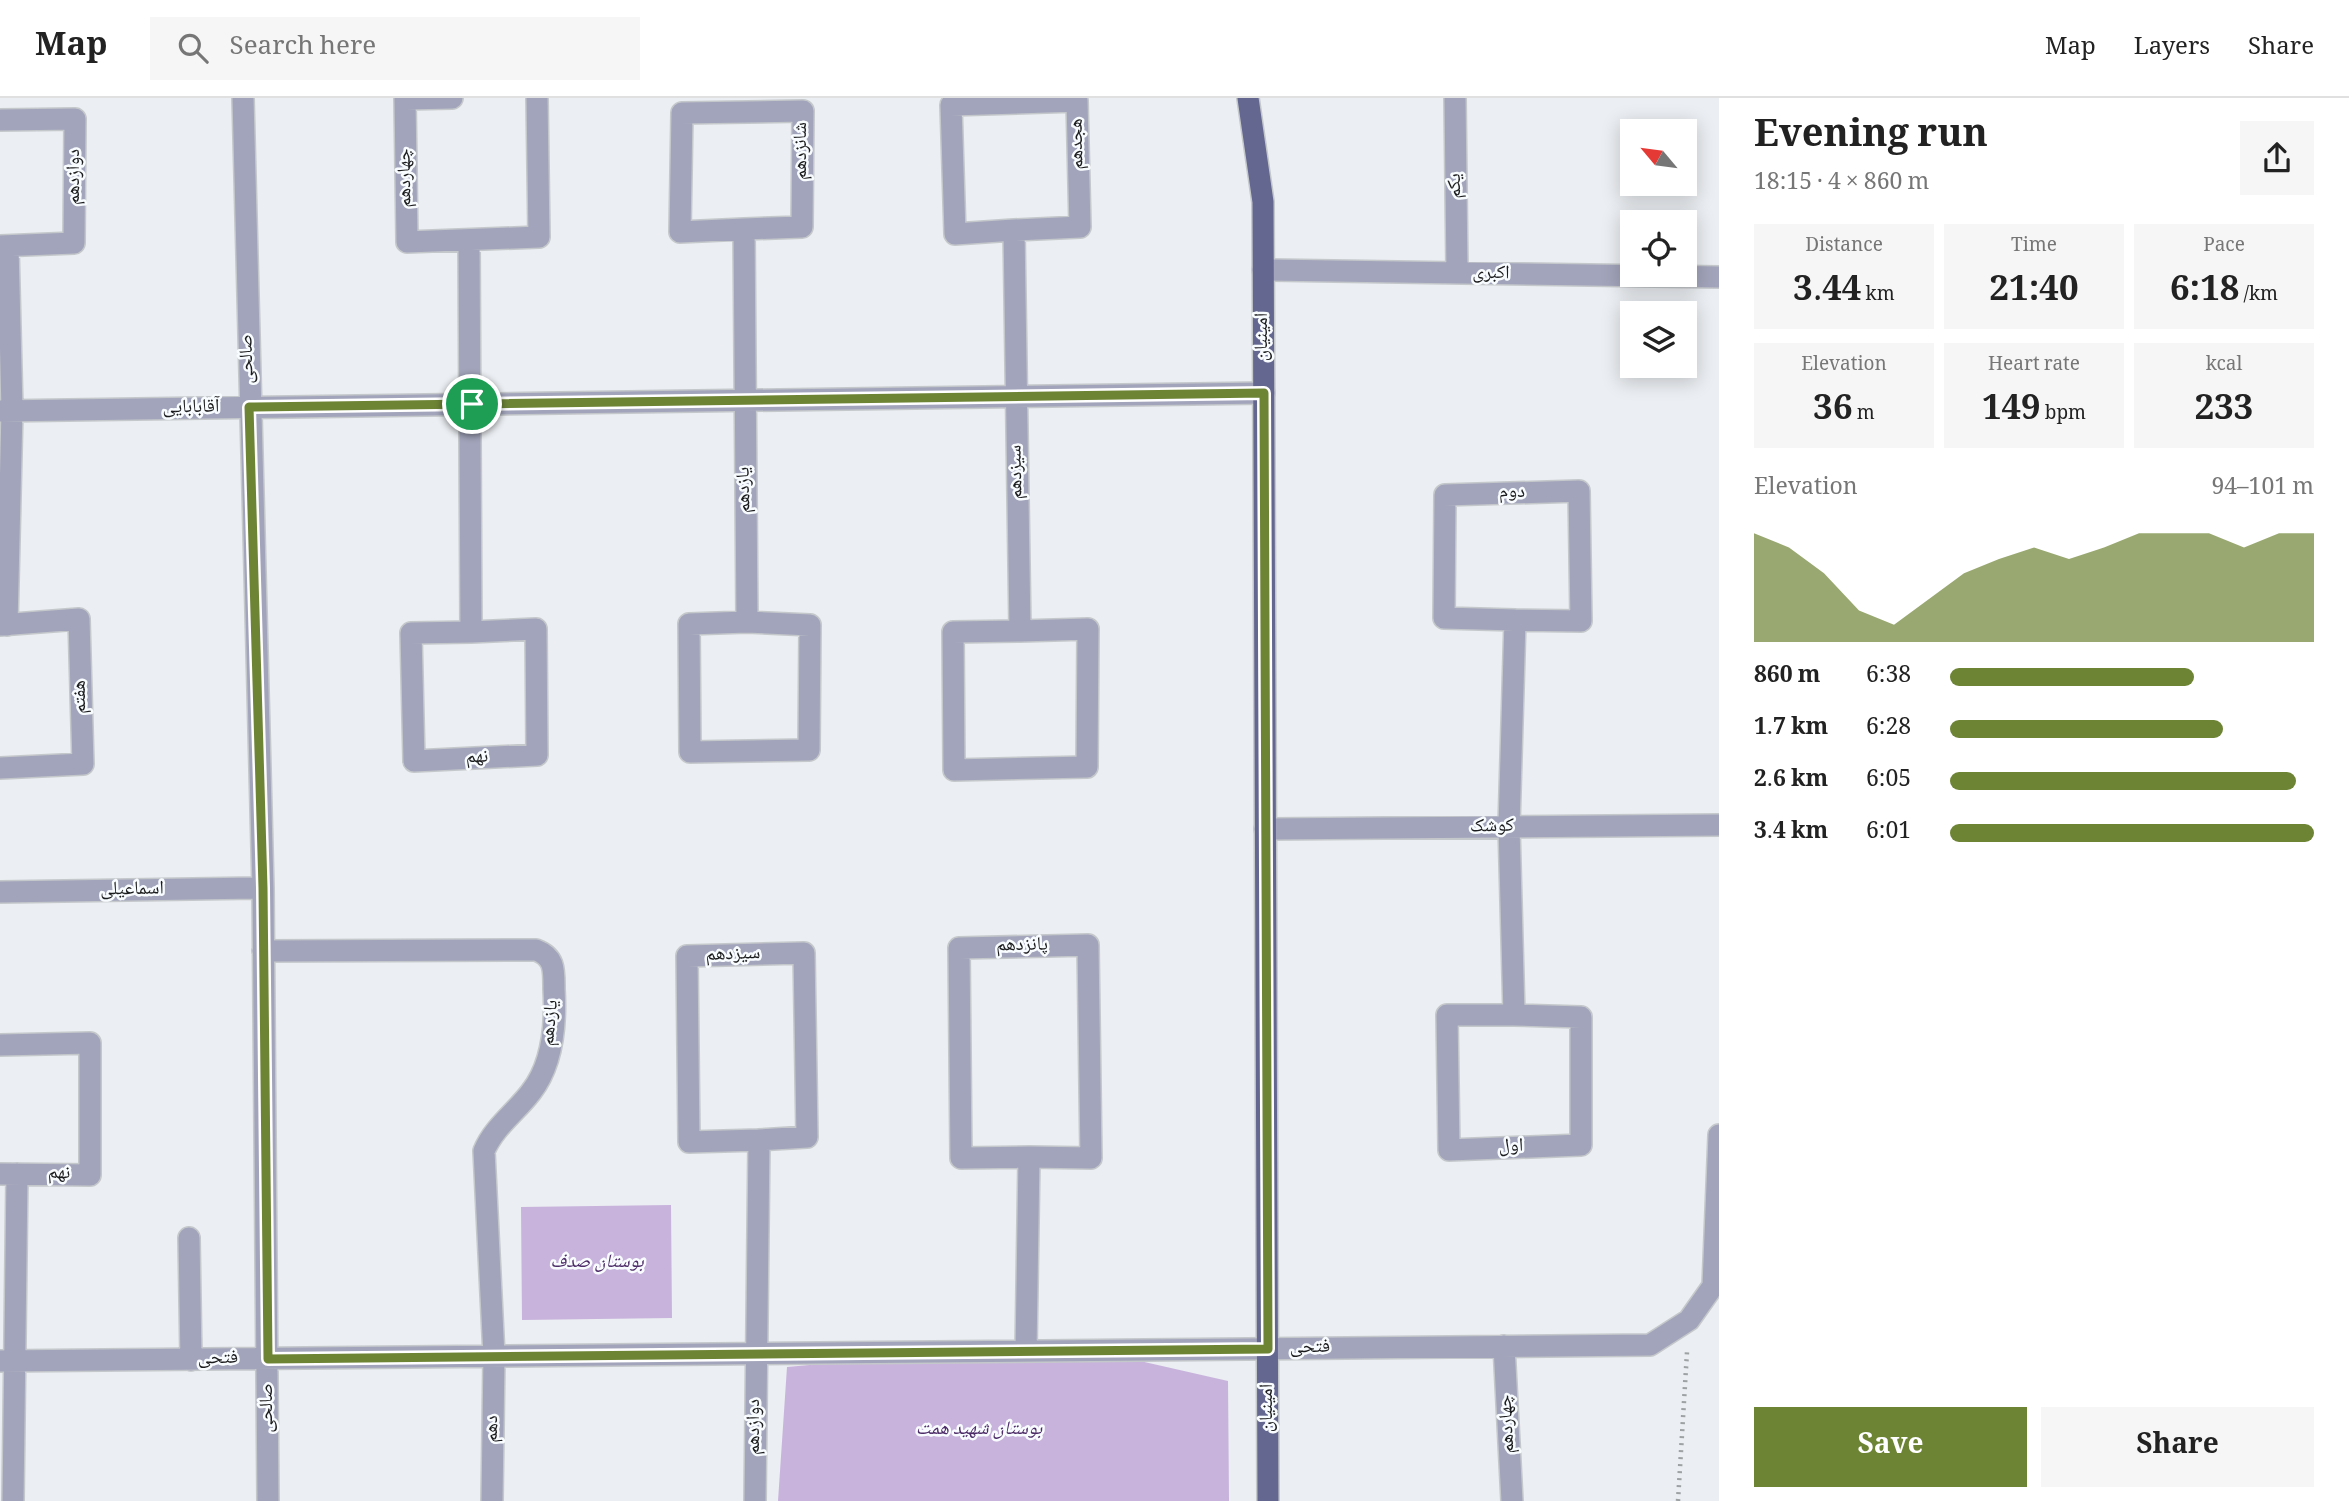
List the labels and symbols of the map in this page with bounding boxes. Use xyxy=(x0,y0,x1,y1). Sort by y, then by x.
street label: هجدهم xyxy=(1062,118,1094,170)
north arrow xyxy=(1620,119,1698,196)
street label: شانزدهم xyxy=(786,122,818,180)
street label: چهاردهم xyxy=(389,148,423,208)
street label: دوازدهم xyxy=(59,149,91,205)
street label: یکم xyxy=(1440,173,1472,199)
street label: اکبری xyxy=(1472,258,1510,290)
street label: امینیان xyxy=(1247,313,1279,361)
street label: صالحی xyxy=(232,334,264,384)
pin xyxy=(442,374,502,434)
street label: آقابابایی xyxy=(162,391,221,424)
street label: سیزدهم xyxy=(1001,444,1033,500)
street label: یازدهم xyxy=(729,467,761,513)
street label: دوم xyxy=(1499,477,1525,509)
street label: هفتم xyxy=(65,680,97,714)
street label: نهم xyxy=(465,741,489,775)
street label: کوشک xyxy=(1470,811,1514,843)
street label: اسماعیلی xyxy=(100,873,164,907)
street label: پانزدهم xyxy=(996,930,1048,962)
street label: سیزدهم xyxy=(705,938,761,972)
street label: یازدهم xyxy=(533,999,569,1047)
street label: اول xyxy=(1498,1131,1524,1163)
street label: نهم xyxy=(47,1158,71,1190)
park label: بوستان صدف xyxy=(550,1247,645,1279)
street label: فتحی xyxy=(1289,1332,1331,1364)
street label: فتحی xyxy=(197,1343,239,1375)
street label: صالحی xyxy=(252,1383,284,1433)
street label: امینیان xyxy=(1252,1384,1284,1432)
street label: چهاردهم xyxy=(1490,1394,1526,1454)
street label: دوازدهم xyxy=(739,1399,771,1455)
park label: بوستان شهید همت xyxy=(916,1414,1043,1446)
street label: دهم xyxy=(477,1415,509,1443)

